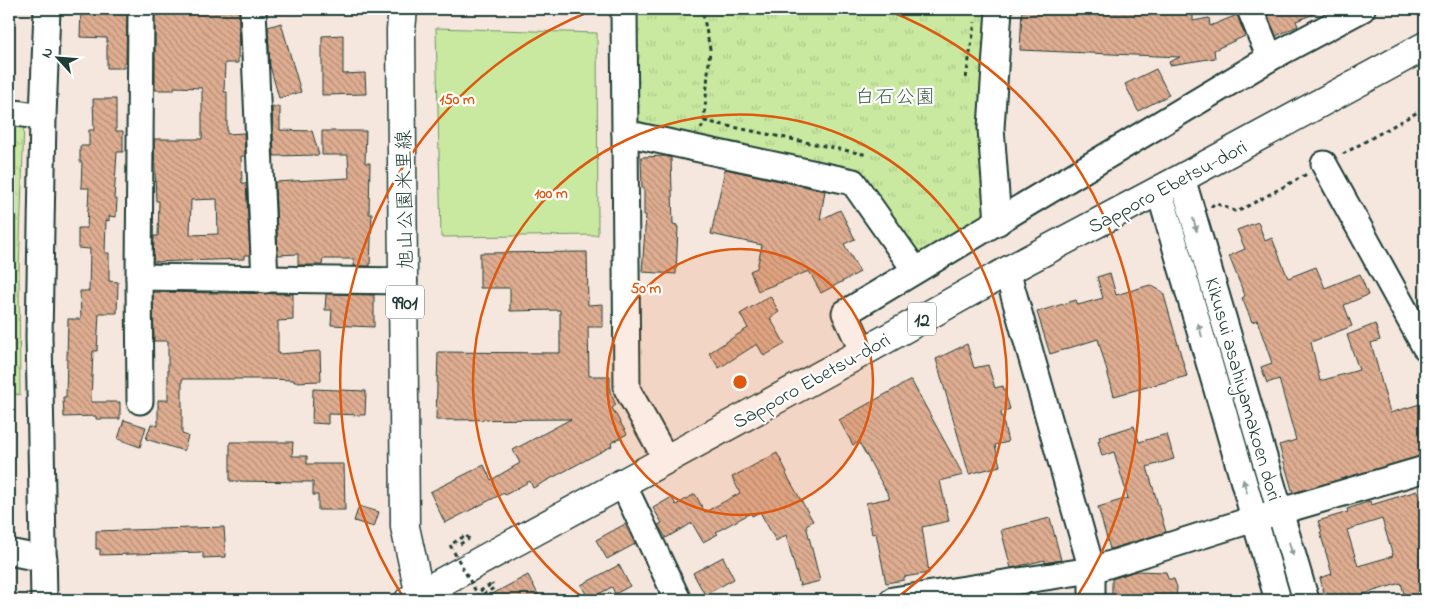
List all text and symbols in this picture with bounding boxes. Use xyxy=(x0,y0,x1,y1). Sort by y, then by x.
north arrow xyxy=(32,32,82,82)
text: N xyxy=(36,44,59,62)
park label: 白石公園 xyxy=(855,84,935,113)
text: 150 m xyxy=(439,89,475,111)
street label: 旭山公園米里線 xyxy=(391,130,422,270)
street label: Sapporo Ebetsu-dori xyxy=(1084,134,1253,242)
text: 100 m xyxy=(534,183,568,205)
one-way arrow xyxy=(1192,218,1200,233)
street label: Kikusui asahiyamakoen dori xyxy=(1196,275,1287,505)
text: 50 m xyxy=(631,278,662,300)
road number: 9901 xyxy=(386,286,424,318)
road number: 12 xyxy=(908,302,936,336)
one-way arrow xyxy=(1195,323,1203,338)
street label: Sapporo Ebetsu-dori xyxy=(728,327,896,438)
centre of rings xyxy=(731,373,749,391)
one-way arrow xyxy=(1241,479,1249,494)
one-way arrow xyxy=(1287,541,1295,557)

